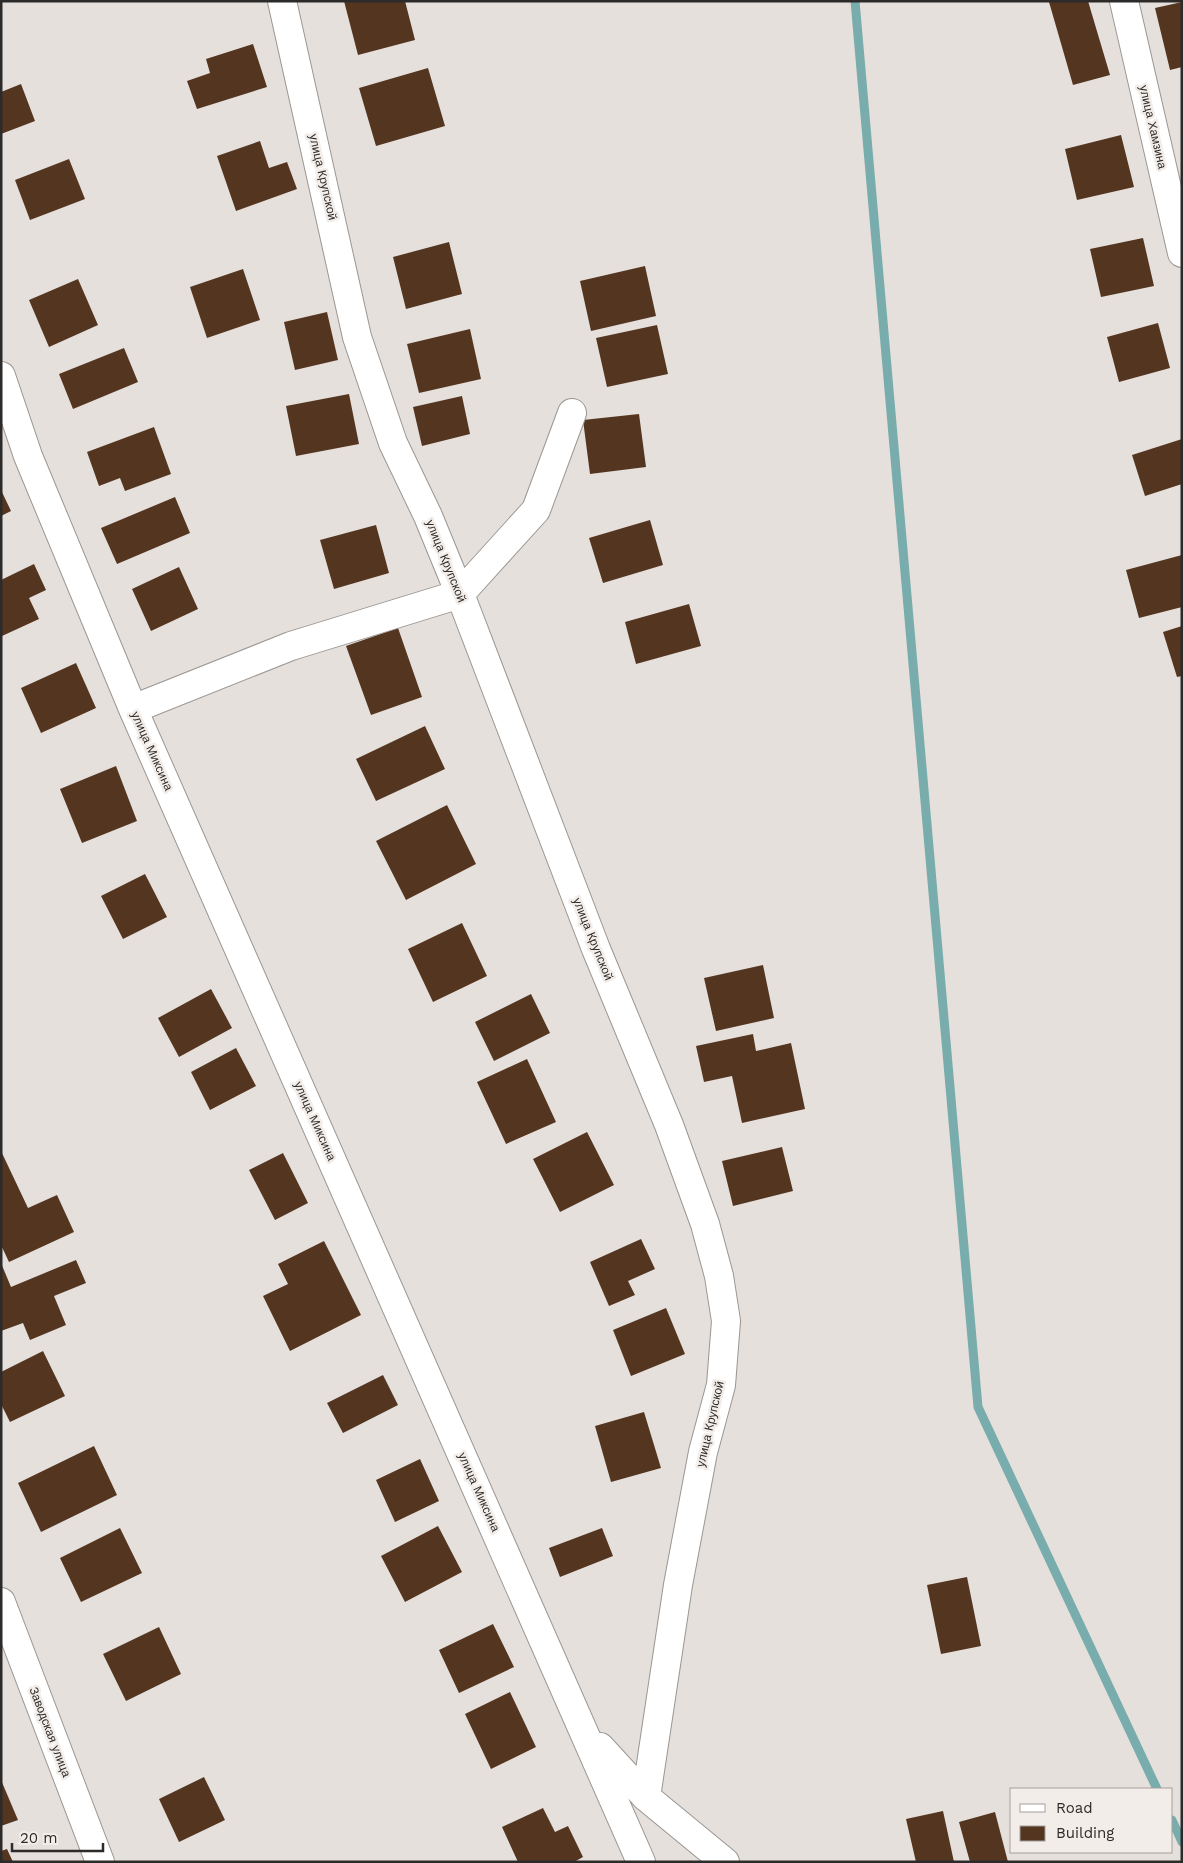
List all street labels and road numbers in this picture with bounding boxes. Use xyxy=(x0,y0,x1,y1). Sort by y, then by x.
street label: улица Хамзина xyxy=(1137,84,1169,170)
street label: улица Крупской xyxy=(306,133,340,221)
street label: улица Крупской xyxy=(423,518,469,604)
street label: улица Миксина xyxy=(128,709,176,793)
street label: улица Крупской xyxy=(570,896,616,982)
street label: улица Миксина xyxy=(291,1079,339,1163)
street label: улица Крупской xyxy=(693,1380,727,1468)
street label: улица Миксина xyxy=(455,1450,503,1534)
street label: Заводская улица xyxy=(26,1685,74,1779)

